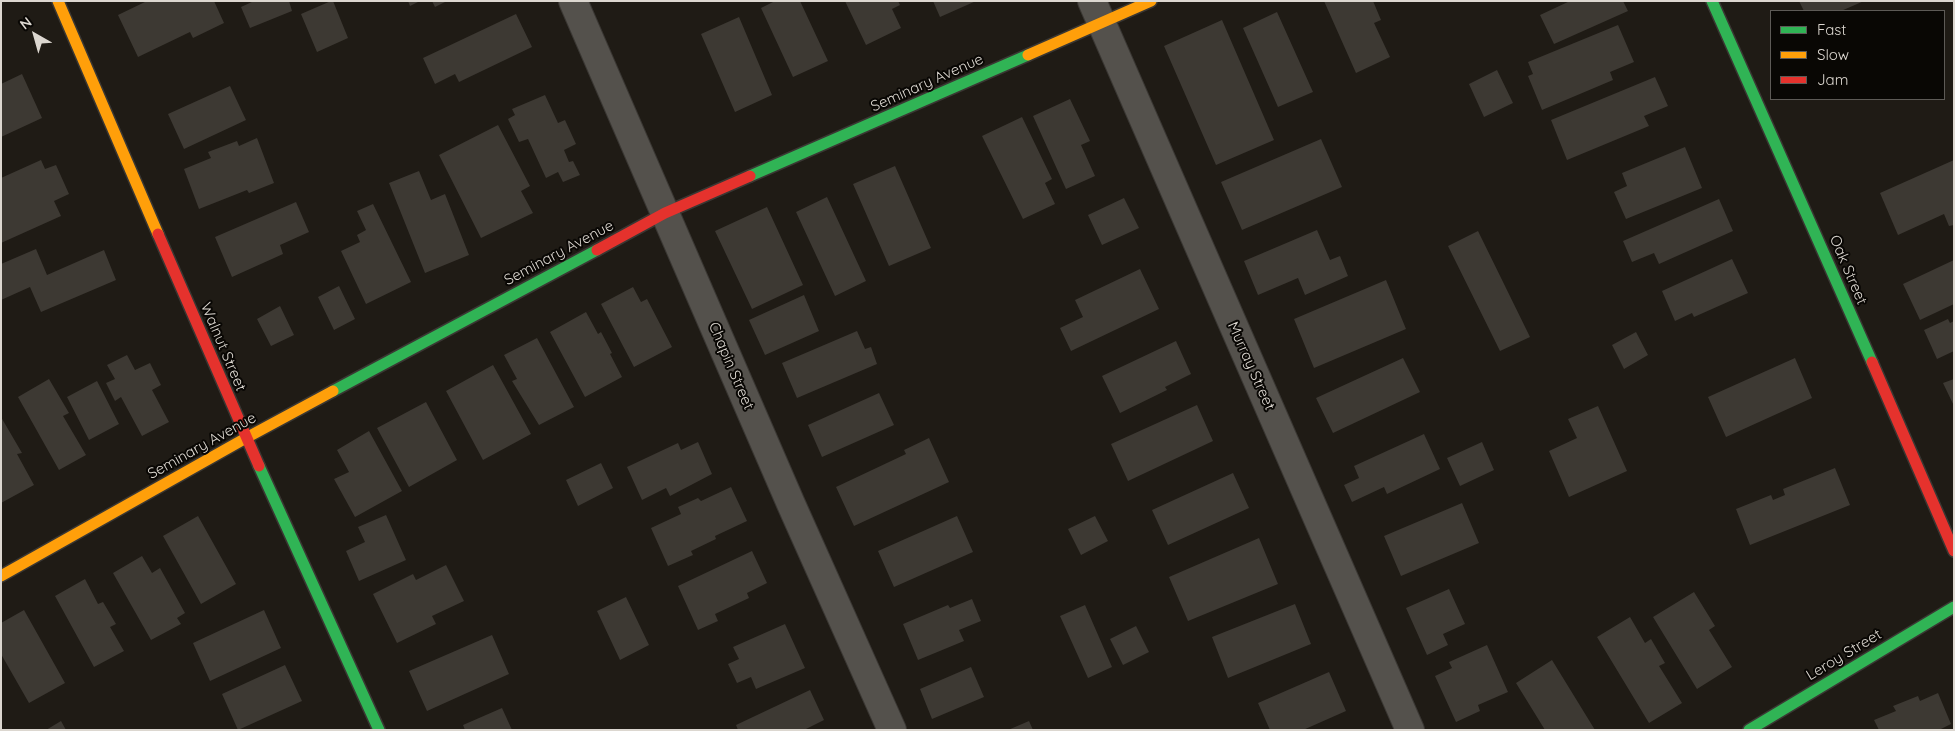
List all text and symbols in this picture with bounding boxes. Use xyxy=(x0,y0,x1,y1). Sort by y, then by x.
north arrow xyxy=(10,10,60,60)
legend xyxy=(1770,10,1945,100)
text: N xyxy=(16,13,35,33)
text: Fast xyxy=(1817,20,1846,39)
text: Slow xyxy=(1817,45,1849,64)
street label: Seminary Avenue xyxy=(868,50,986,116)
text: Jam xyxy=(1817,70,1848,89)
street label: Seminary Avenue xyxy=(501,217,617,289)
street label: Oak Street xyxy=(1825,233,1871,307)
street label: Walnut Street xyxy=(196,300,250,394)
street label: Chapin Street xyxy=(704,319,758,413)
street label: Murray Street xyxy=(1223,319,1279,413)
street label: Seminary Avenue xyxy=(145,409,259,483)
street label: Leroy Street xyxy=(1803,626,1885,684)

